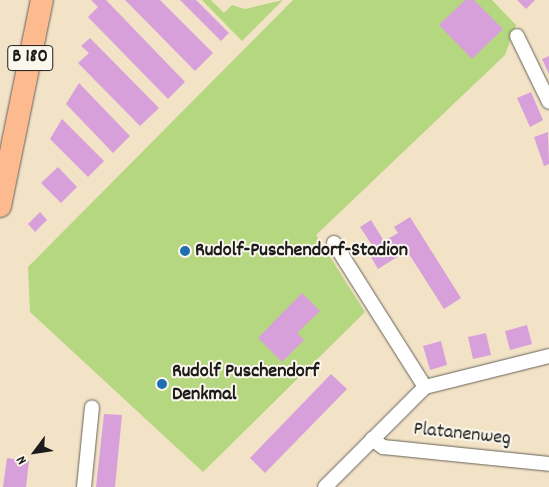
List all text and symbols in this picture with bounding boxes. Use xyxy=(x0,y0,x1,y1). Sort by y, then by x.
road number: B 180 xyxy=(6,42,54,74)
place label: Rudolf-Puschendorf-Stadion xyxy=(195,239,408,263)
marker: Rudolf-Puschendorf-Stadion xyxy=(179,245,191,257)
place label: Rudolf Puschendorf Denkmal xyxy=(172,360,319,407)
marker: Rudolf Puschendorf Denkmal xyxy=(156,378,168,390)
street label: Platanenweg xyxy=(412,418,512,452)
north arrow xyxy=(10,427,60,477)
text: N xyxy=(12,452,33,468)

